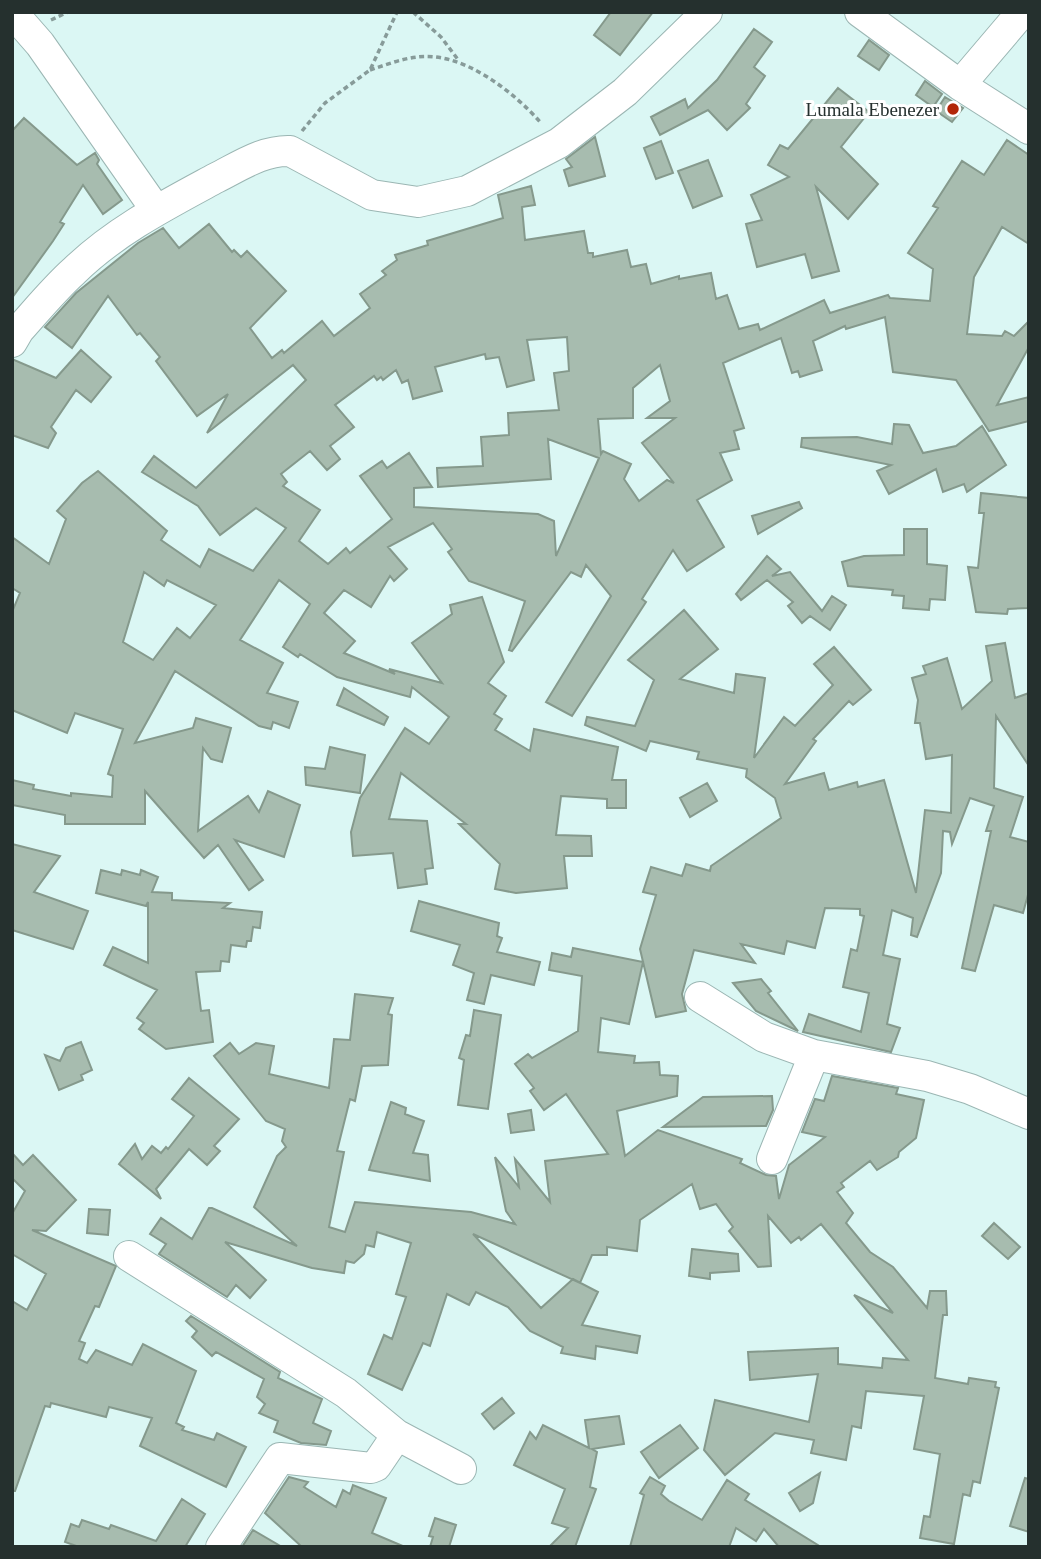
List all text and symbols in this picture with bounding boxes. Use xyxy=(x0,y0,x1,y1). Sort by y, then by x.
place label: Lumala Ebenezer xyxy=(806,99,940,120)
marker: Lumala Ebenezer xyxy=(945,101,961,117)

